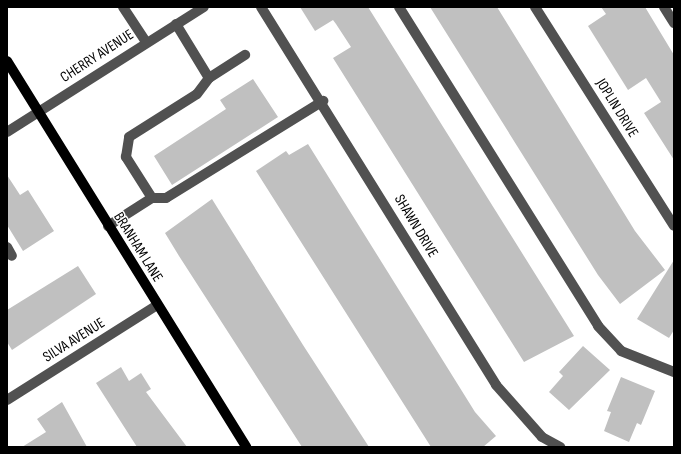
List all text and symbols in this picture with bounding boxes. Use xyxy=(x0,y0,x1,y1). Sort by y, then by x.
street label: CHERRY AVENUE xyxy=(57,26,137,86)
street label: JOPLIN DRIVE xyxy=(592,75,642,141)
street label: SHAWN DRIVE xyxy=(390,191,442,261)
street label: BRANHAM LANE xyxy=(109,209,167,285)
street label: SILVA AVENUE xyxy=(40,314,108,366)

